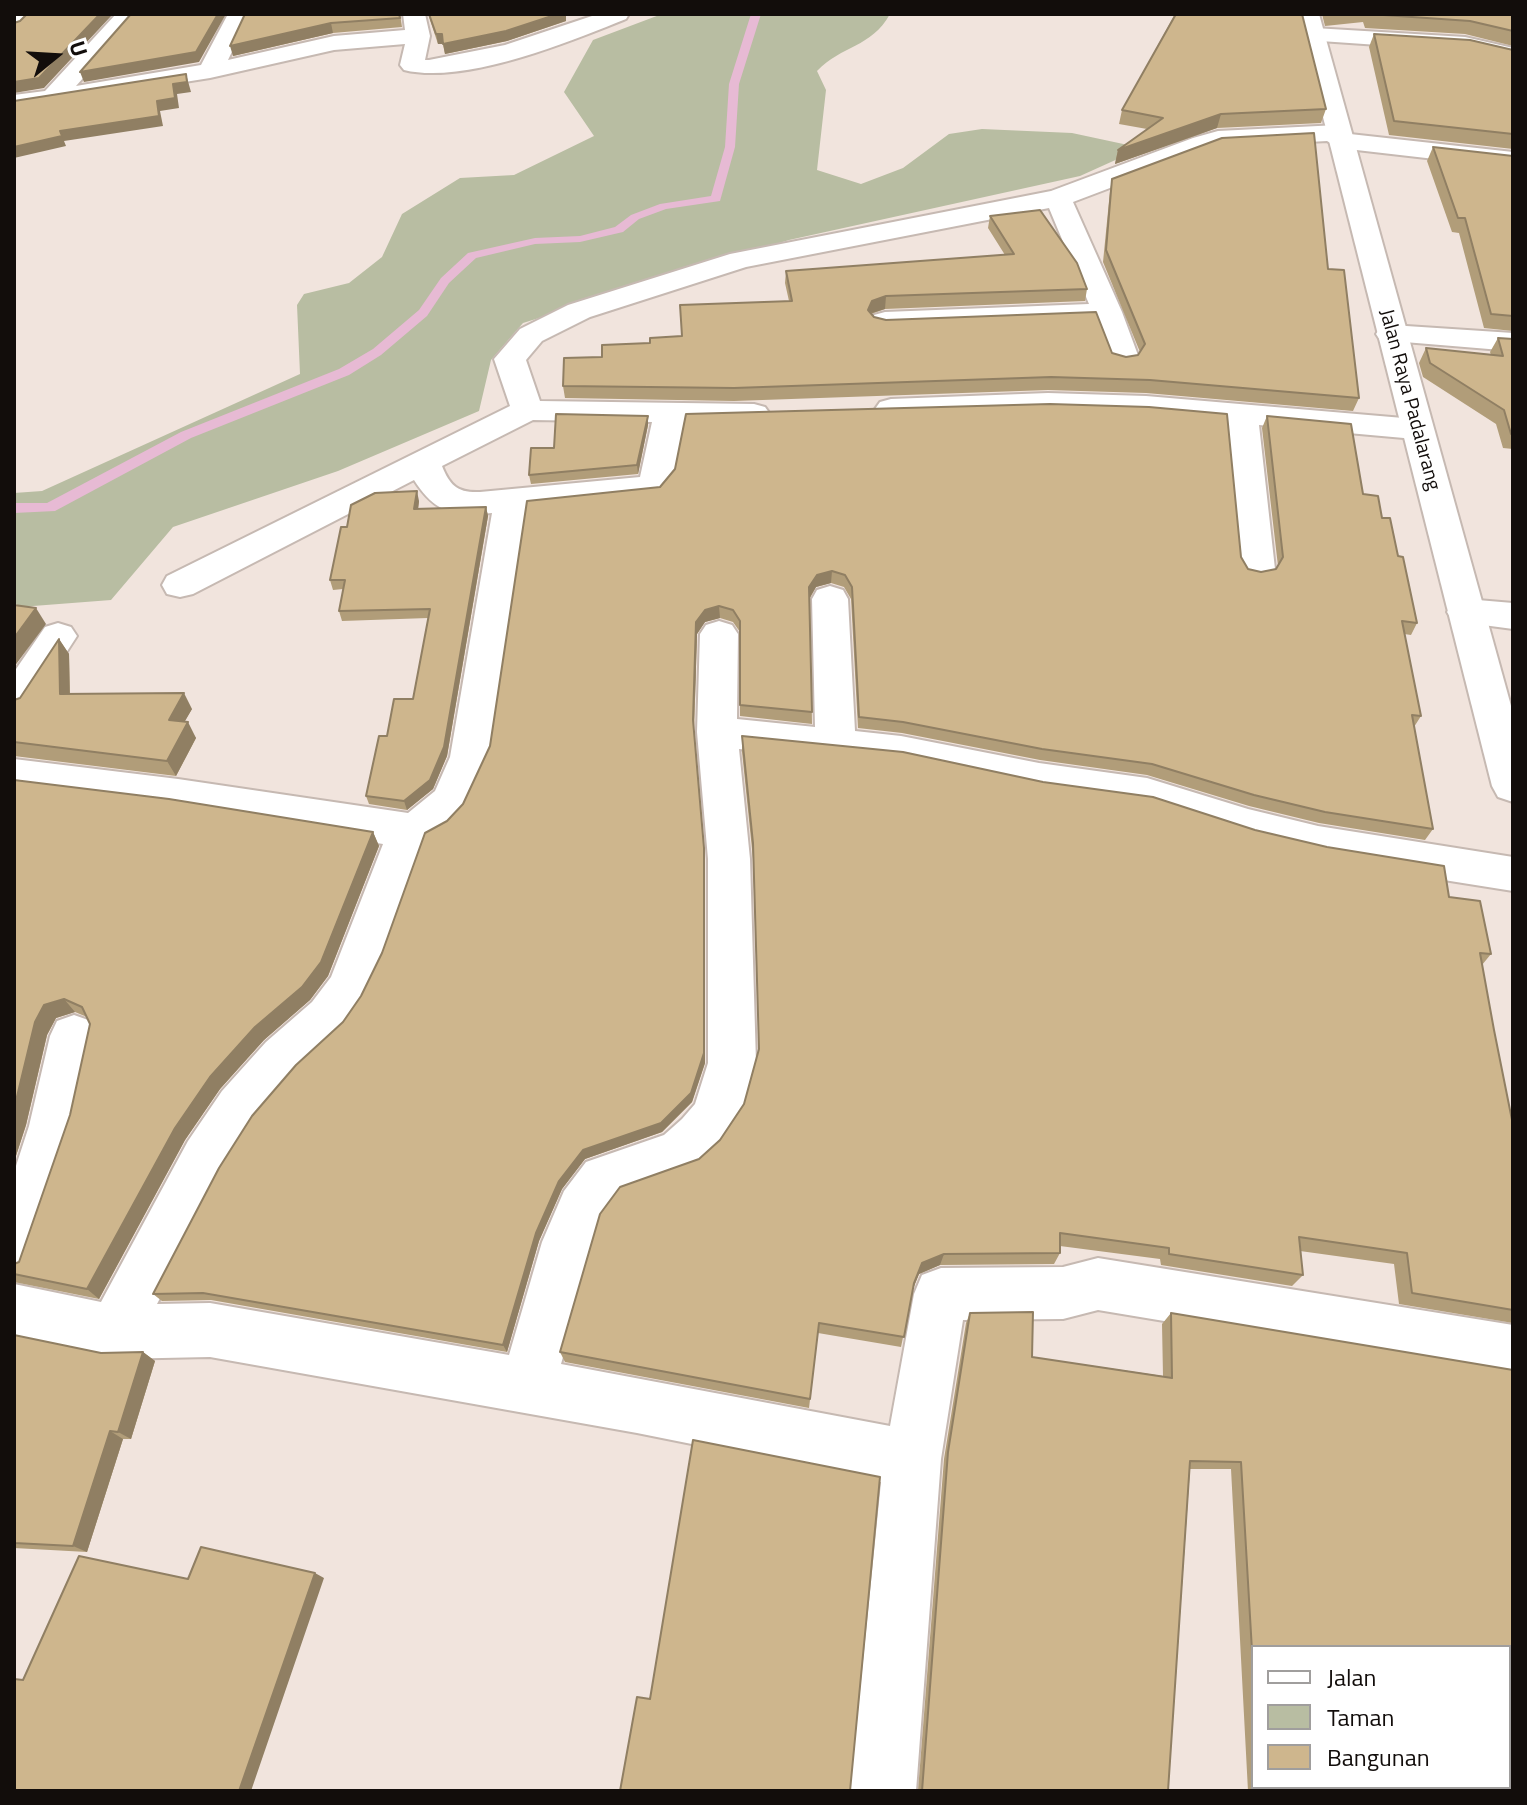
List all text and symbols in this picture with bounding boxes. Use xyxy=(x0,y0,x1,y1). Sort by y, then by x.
north arrow xyxy=(16,16,96,96)
text: U xyxy=(60,36,97,61)
street label: Jalan Raya Padalarang xyxy=(1373,307,1445,493)
legend xyxy=(1251,1645,1511,1789)
text: Jalan xyxy=(1327,1659,1376,1695)
text: Taman xyxy=(1327,1699,1395,1735)
text: Bangunan xyxy=(1327,1739,1430,1775)

